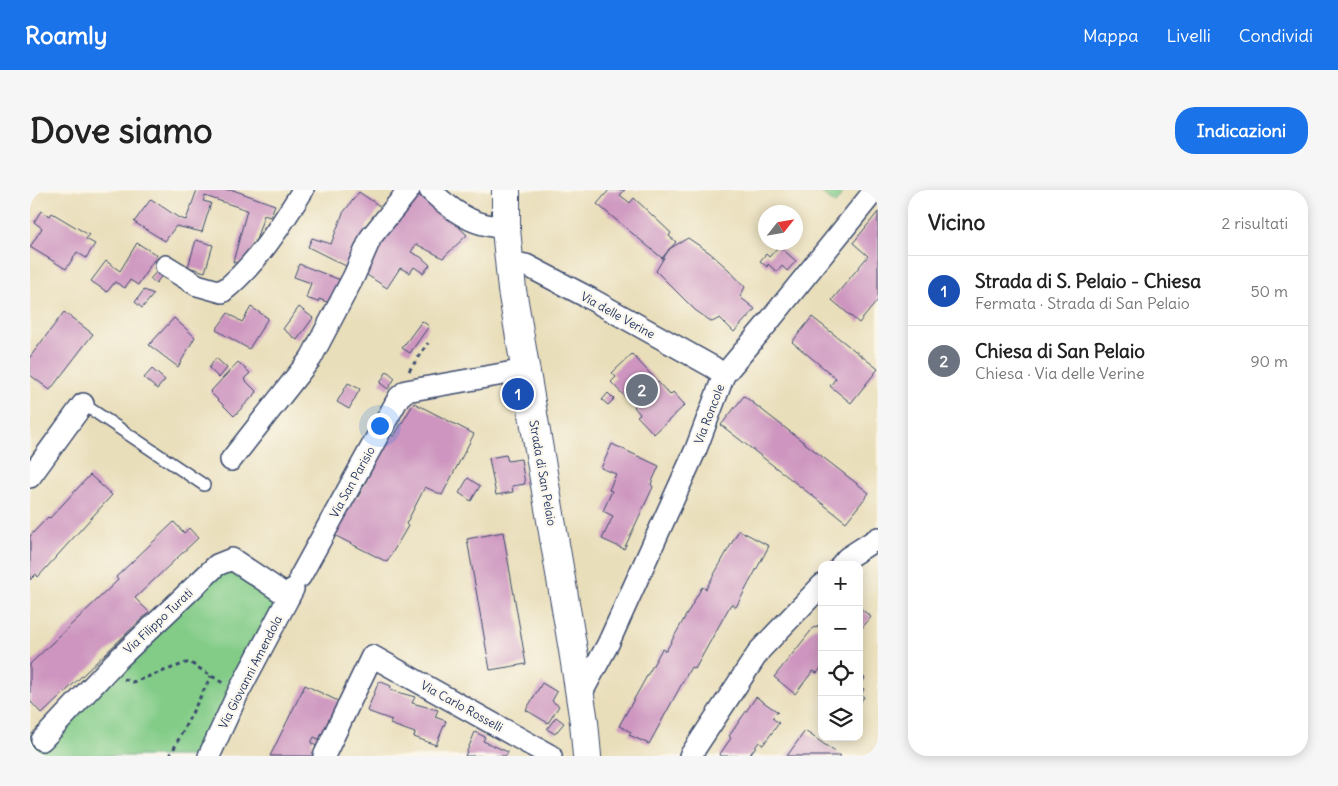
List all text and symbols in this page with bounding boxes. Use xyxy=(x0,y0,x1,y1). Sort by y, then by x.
text: Roamly xyxy=(25,20,107,50)
text: Mappa xyxy=(1083,24,1138,47)
text: Livelli xyxy=(1166,24,1211,47)
text: Condividi xyxy=(1239,24,1313,47)
button: Indicazioni xyxy=(1175,107,1308,154)
text: Dove siamo xyxy=(30,108,213,152)
north arrow xyxy=(758,205,803,250)
text: Vicino xyxy=(928,209,985,236)
text: 2 risultati xyxy=(1222,213,1288,233)
text: Strada di S. Pelaio - Chiesa xyxy=(975,269,1201,293)
text: 1 xyxy=(941,281,947,301)
text: 50 m xyxy=(1250,281,1288,301)
street label: Via delle Verine xyxy=(578,288,658,342)
text: Fermata · Strada di San Pelaio xyxy=(975,293,1190,313)
text: Chiesa di San Pelaio xyxy=(975,339,1145,363)
text: 2 xyxy=(940,351,948,371)
text: 90 m xyxy=(1250,351,1288,371)
text: Chiesa · Via delle Verine xyxy=(975,363,1145,383)
pin: 2 xyxy=(626,371,658,409)
pin: 1 xyxy=(502,375,534,413)
street label: Via Roncole xyxy=(691,382,727,446)
your location xyxy=(367,413,393,439)
street label: Strada di San Pelaio xyxy=(526,419,560,527)
street label: Via San Parisio xyxy=(326,443,378,520)
map controls xyxy=(818,561,863,741)
button: + xyxy=(818,561,863,606)
street label: Via Filippo Turati xyxy=(120,585,196,657)
button: − xyxy=(818,606,863,651)
street label: Via Giovanni Amendola xyxy=(215,613,285,731)
button: locate xyxy=(818,651,863,696)
street label: Via Carlo Rosselli xyxy=(418,677,506,735)
button: layers xyxy=(818,696,863,741)

